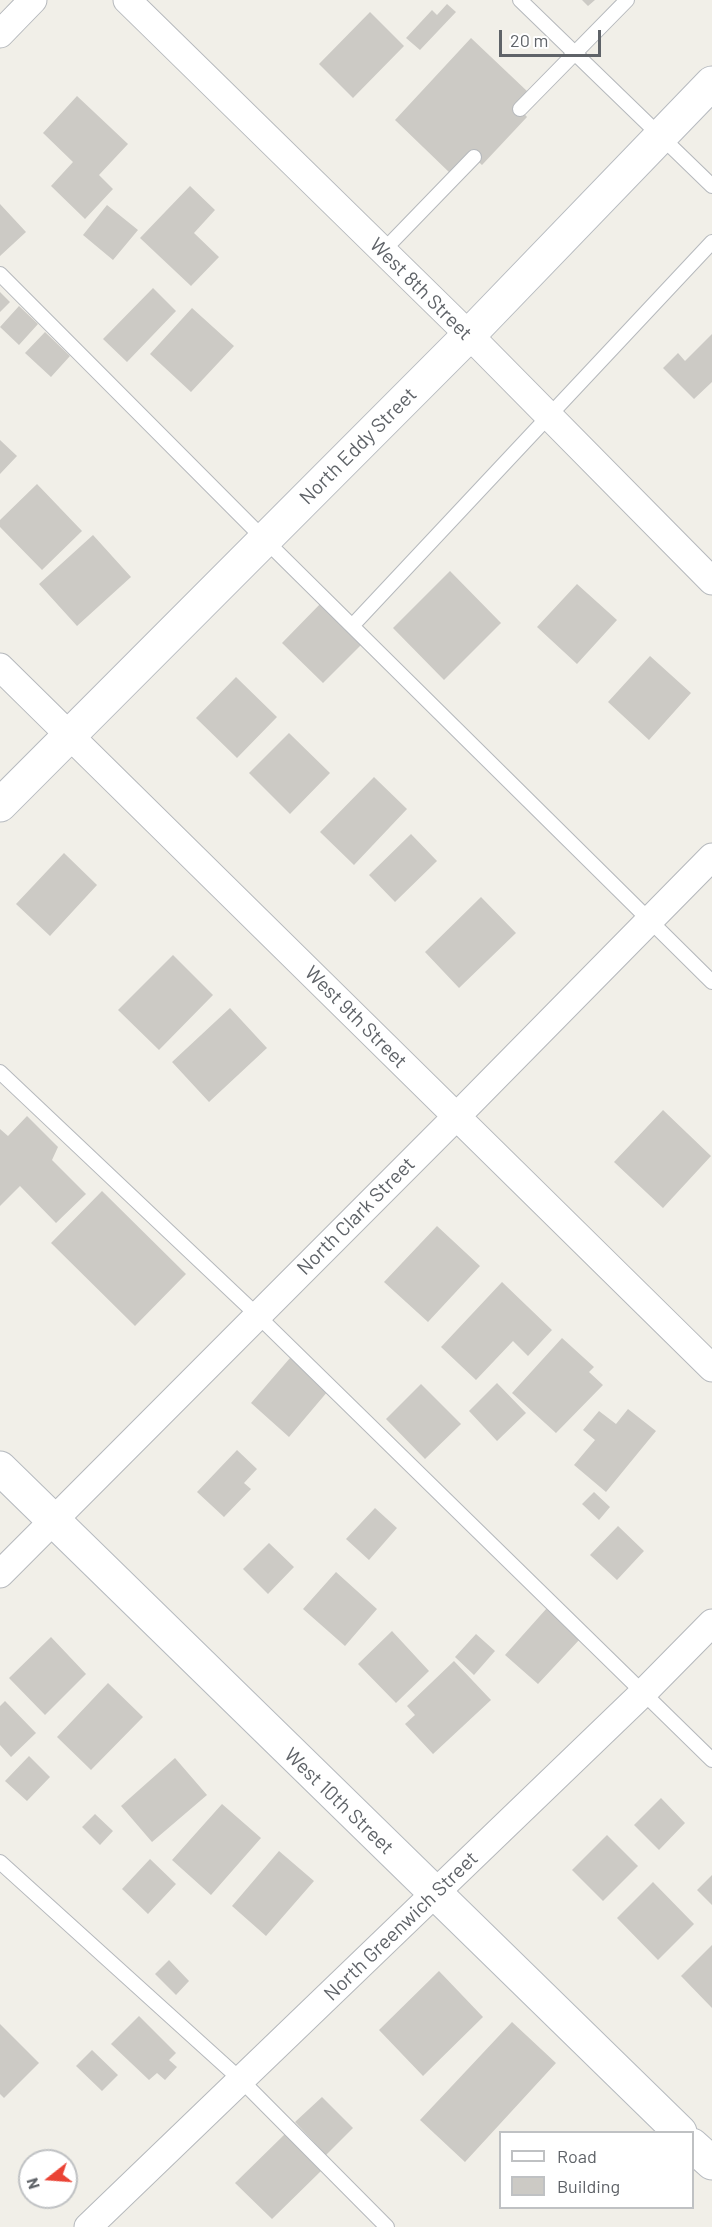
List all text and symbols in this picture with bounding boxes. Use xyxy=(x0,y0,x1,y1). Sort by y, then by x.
scale bar xyxy=(502,18,604,56)
text: 20 m xyxy=(510,29,548,51)
street label: West 8th Street xyxy=(365,233,477,345)
street label: North Eddy Street xyxy=(294,382,422,510)
street label: West 9th Street xyxy=(300,961,412,1073)
street label: North Clark Street xyxy=(292,1152,420,1280)
street label: West 10th Street xyxy=(279,1743,399,1859)
street label: North Greenwich Street xyxy=(319,1846,483,2006)
legend xyxy=(499,2131,694,2209)
text: Road xyxy=(557,2145,597,2167)
north arrow xyxy=(18,2149,78,2209)
text: Building xyxy=(557,2175,620,2197)
text: N xyxy=(22,2176,43,2192)

